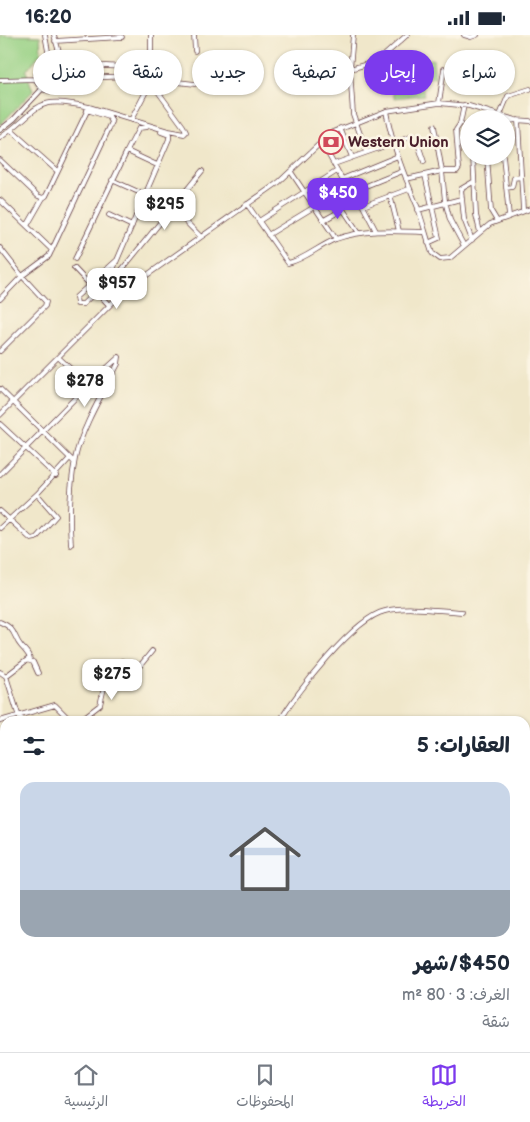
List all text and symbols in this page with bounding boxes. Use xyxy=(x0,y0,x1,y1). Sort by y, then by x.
text: 16:20 xyxy=(25,6,72,29)
chip: منزل xyxy=(33,50,104,95)
chip: شقة xyxy=(114,50,182,95)
chip: جديد xyxy=(192,50,264,95)
chip: تصفية xyxy=(274,50,354,95)
chip: إيجار xyxy=(364,50,434,95)
chip: شراء xyxy=(444,50,515,95)
map controls xyxy=(460,110,515,165)
button: layers xyxy=(460,110,515,165)
bank icon: Western Union xyxy=(318,129,344,155)
place label: Western Union xyxy=(348,133,449,152)
pin: $450 xyxy=(308,177,368,220)
text: $450 xyxy=(318,184,358,203)
pin: $295 xyxy=(135,189,195,231)
text: $295 xyxy=(146,195,184,214)
pin: $957 xyxy=(87,267,147,310)
text: $957 xyxy=(98,274,136,293)
pin: $278 xyxy=(55,365,115,408)
text: $278 xyxy=(66,372,104,391)
pin: $275 xyxy=(82,659,142,701)
text: $275 xyxy=(93,665,131,684)
icon: filters xyxy=(20,732,48,760)
text: العقارات: 5 xyxy=(417,733,510,758)
icon: home xyxy=(220,814,310,904)
text: $450/شهر xyxy=(414,951,510,976)
text: الغرف: 3 · 80 m² xyxy=(402,986,510,1005)
text: شقة xyxy=(482,1013,510,1032)
tab: الرئيسية xyxy=(64,1061,108,1114)
tab: المحفوظات xyxy=(236,1061,294,1114)
tab: الخريطة xyxy=(422,1061,466,1114)

